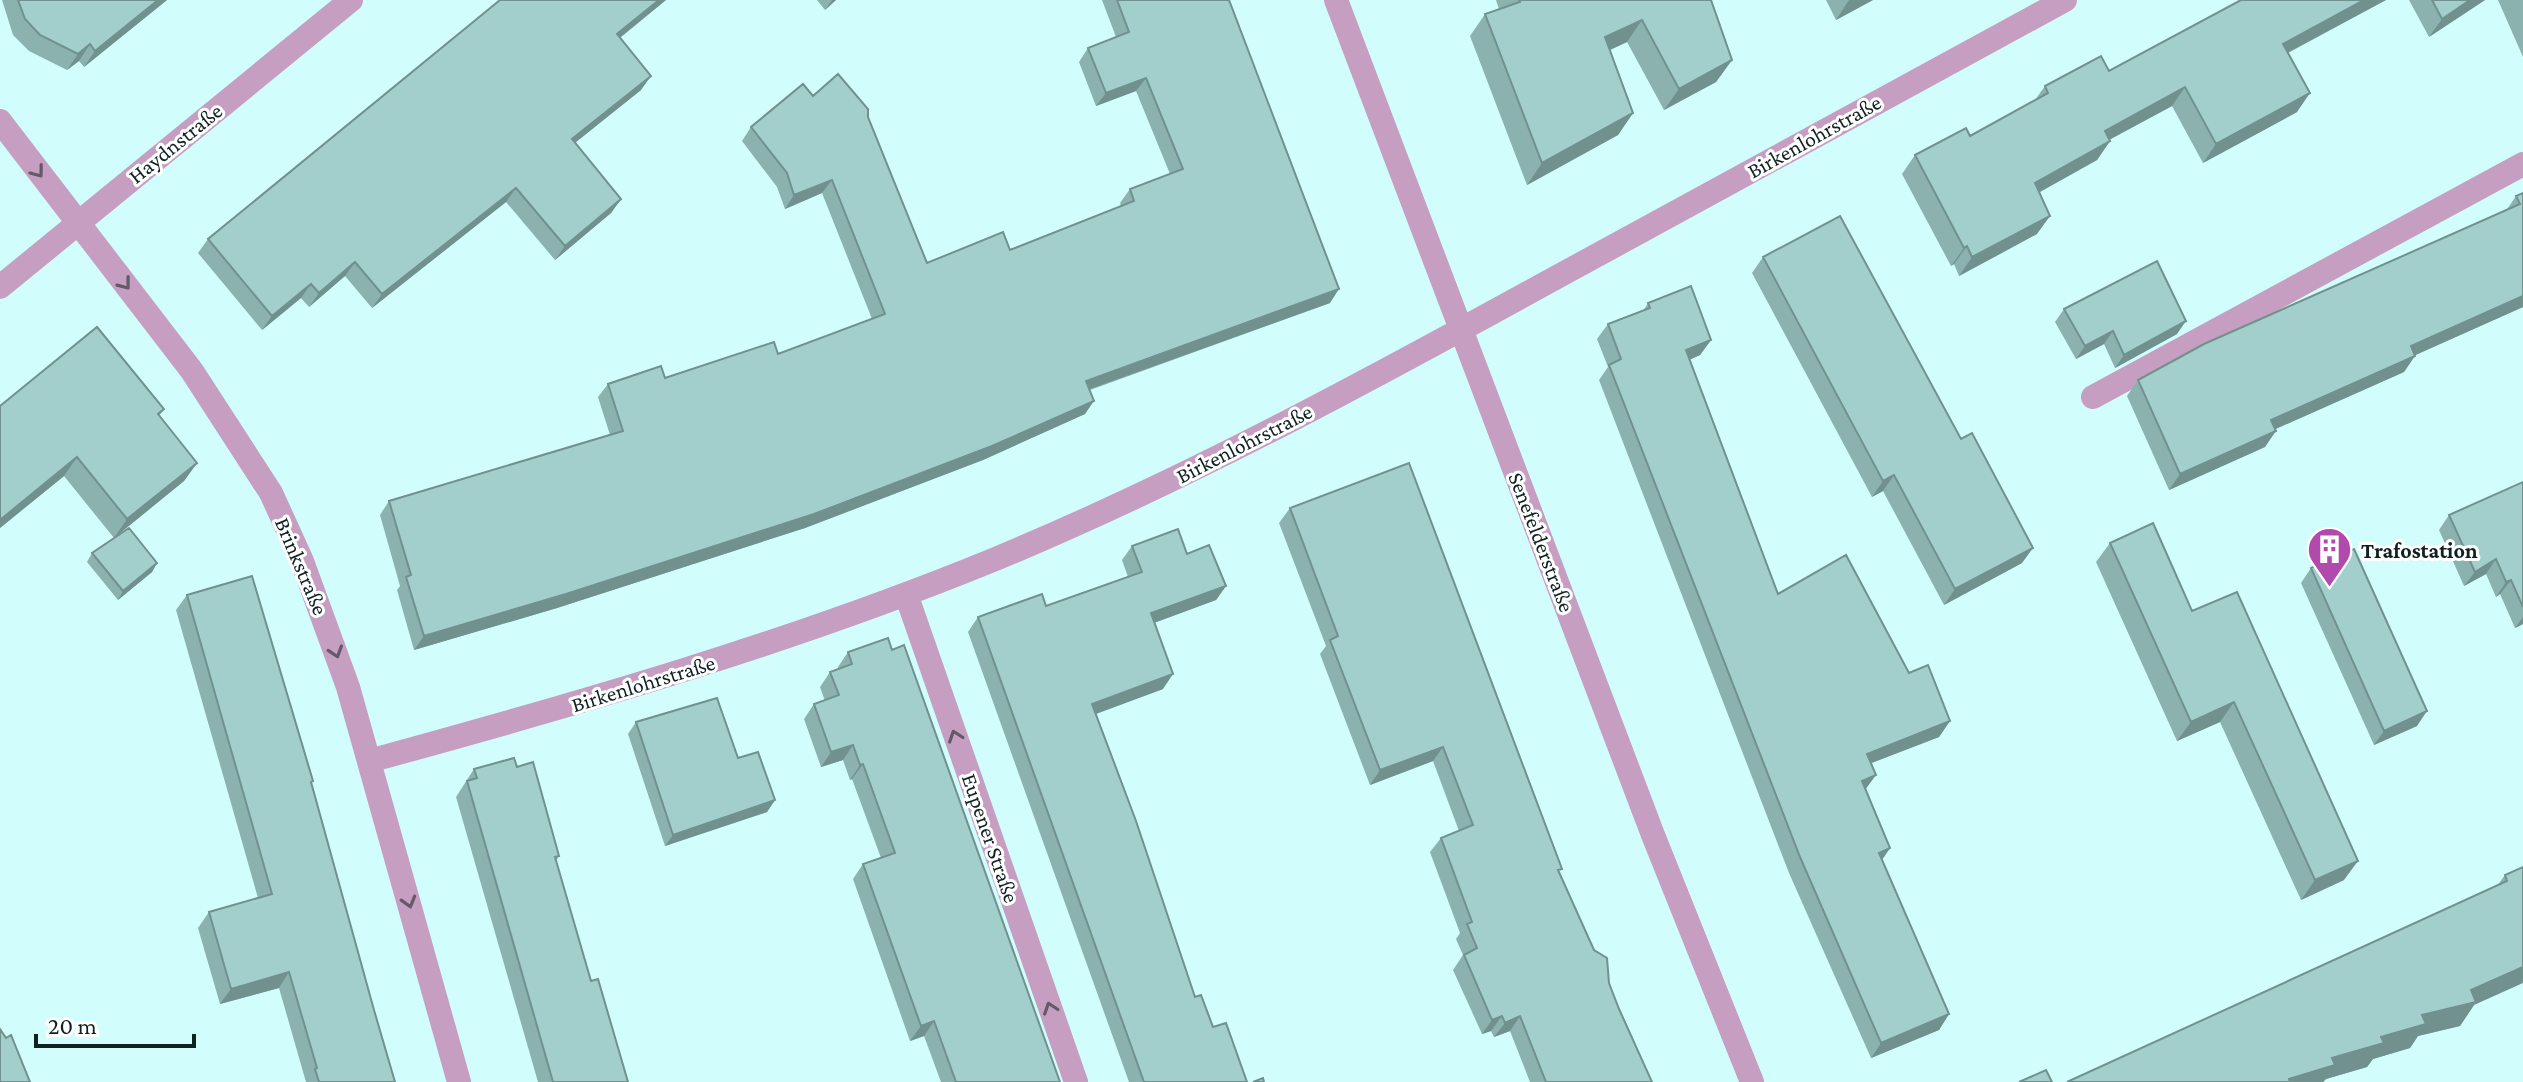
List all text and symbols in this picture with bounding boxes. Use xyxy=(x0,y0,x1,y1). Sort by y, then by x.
street label: Birkenlohrstraße xyxy=(1743,89,1885,183)
street label: Haydnstraße xyxy=(123,98,227,189)
one-way arrow xyxy=(29,163,43,177)
one-way arrow xyxy=(115,275,129,290)
street label: Birkenlohrstraße xyxy=(1172,399,1316,488)
street label: Senefelderstraße xyxy=(1503,469,1580,616)
street label: Brinkstraße xyxy=(270,514,333,619)
building icon: Trafostation xyxy=(2306,526,2354,589)
place label: Trafostation xyxy=(2361,538,2478,563)
one-way arrow xyxy=(327,645,343,659)
street label: Birkenlohrstraße xyxy=(568,650,718,717)
one-way arrow xyxy=(949,730,965,744)
street label: Eupener Straße xyxy=(957,770,1024,906)
one-way arrow xyxy=(399,895,416,909)
scale bar xyxy=(36,998,194,1048)
one-way arrow xyxy=(1043,1002,1060,1016)
text: 20 m xyxy=(48,1012,97,1039)

